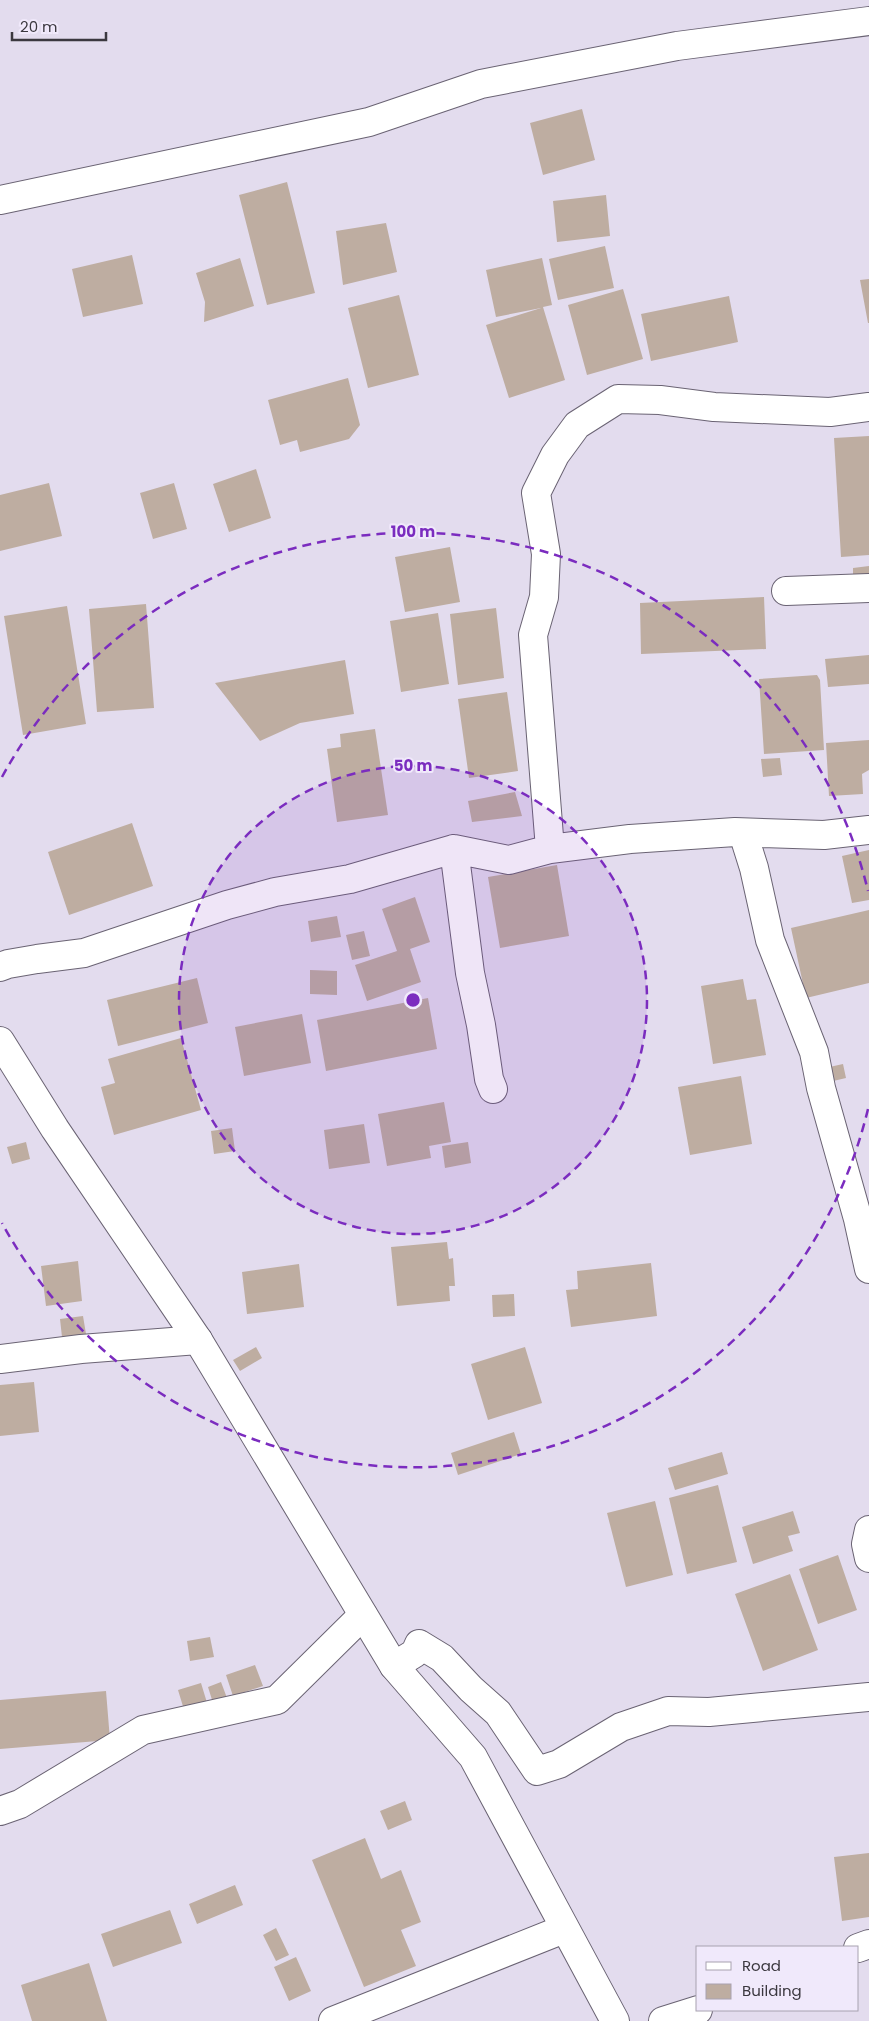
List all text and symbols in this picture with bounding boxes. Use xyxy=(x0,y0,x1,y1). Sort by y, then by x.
scale bar xyxy=(12,10,106,42)
text: 20 m xyxy=(20,16,58,37)
text: 100 m xyxy=(391,521,435,542)
text: 50 m xyxy=(394,755,432,776)
centre of rings xyxy=(404,991,422,1009)
legend xyxy=(696,1946,859,2011)
text: Road xyxy=(742,1955,781,1976)
text: Building xyxy=(742,1980,802,2001)

